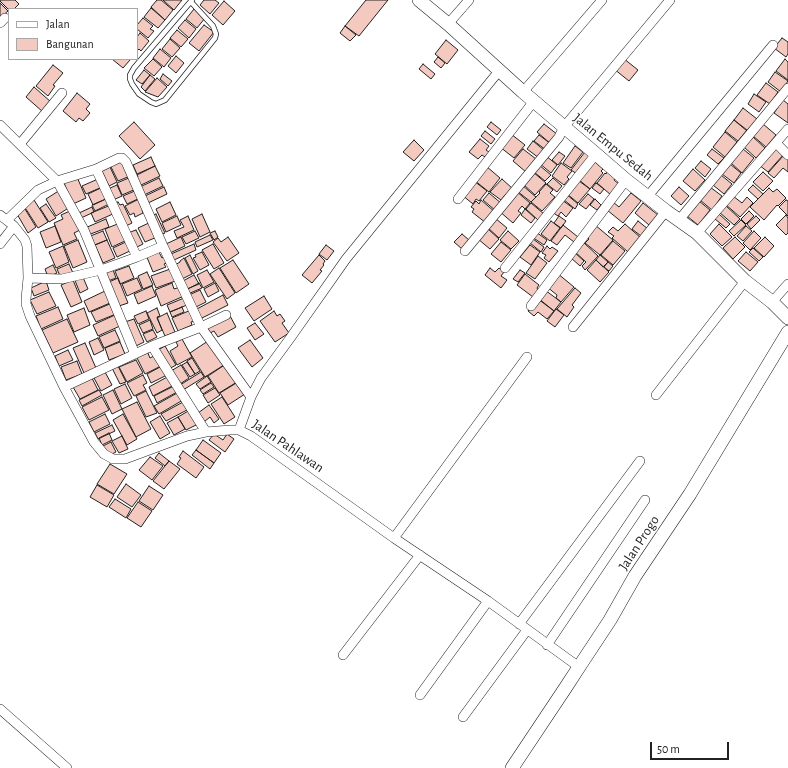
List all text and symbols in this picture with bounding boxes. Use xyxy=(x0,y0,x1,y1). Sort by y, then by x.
legend xyxy=(8,8,138,60)
text: Jalan xyxy=(46,18,70,30)
text: Bangunan xyxy=(46,38,94,50)
street label: Jalan Empu Sedah xyxy=(570,110,656,184)
street label: Jalan Pahlawan xyxy=(249,416,327,476)
street label: Jalan Progo xyxy=(615,512,663,574)
scale bar xyxy=(652,734,731,760)
text: 50 m xyxy=(657,743,680,755)

